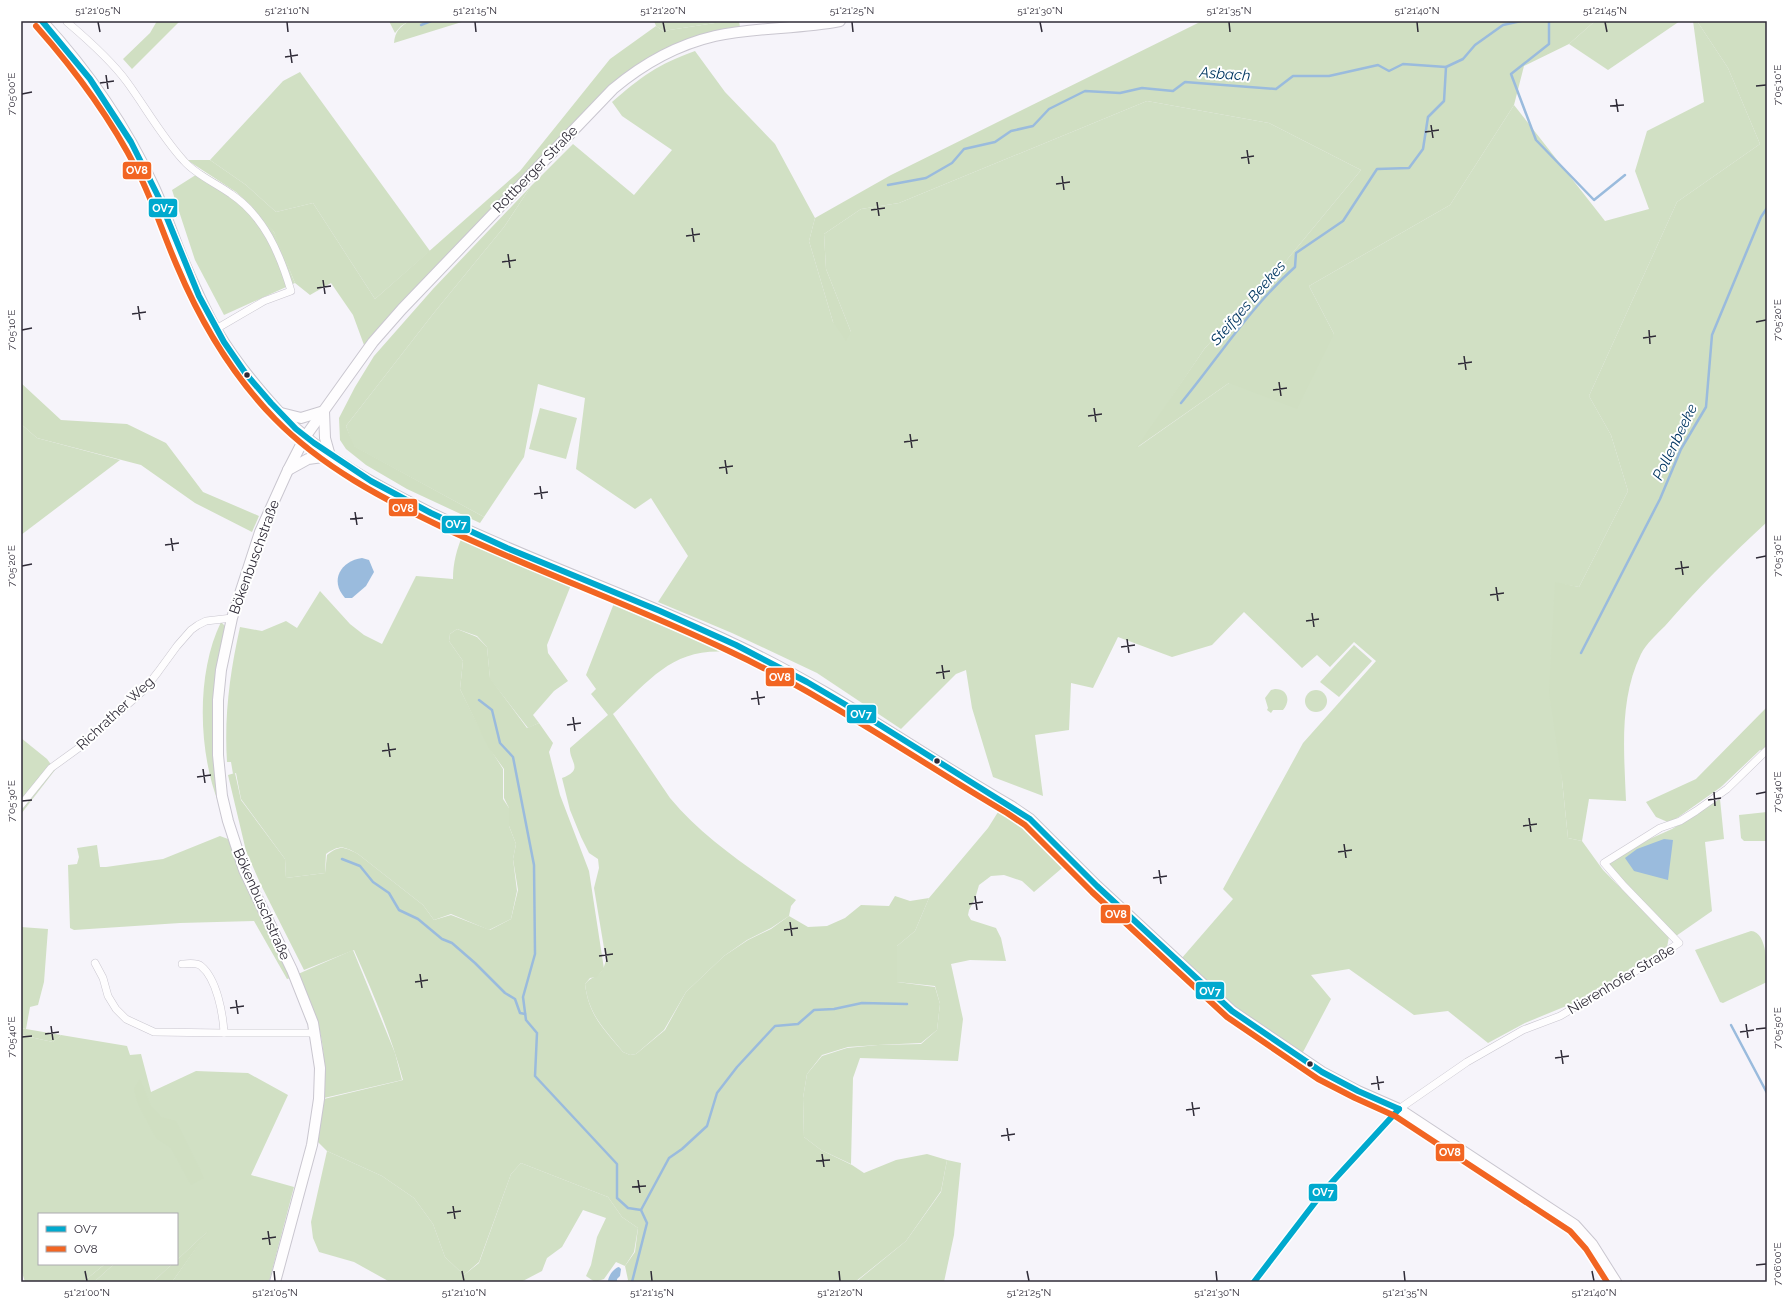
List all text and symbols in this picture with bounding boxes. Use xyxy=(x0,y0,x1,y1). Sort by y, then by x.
text: 51°21'05"N xyxy=(75,5,121,16)
text: 51°21'10"N xyxy=(265,5,309,16)
text: 51°21'15"N xyxy=(453,5,497,16)
text: 51°21'20"N xyxy=(640,5,686,16)
text: 51°21'25"N xyxy=(830,5,874,16)
text: 51°21'30"N xyxy=(1017,5,1063,16)
text: 51°21'35"N xyxy=(1207,5,1251,16)
text: 51°21'40"N xyxy=(1395,5,1439,16)
text: 51°21'45"N xyxy=(1583,5,1627,16)
water label: Asbach xyxy=(1198,63,1251,85)
text: 7°05'10"E xyxy=(1772,65,1783,105)
text: 7°05'00"E xyxy=(6,73,17,115)
street label: Rottberger Straße xyxy=(489,122,581,216)
line badge: OV8 xyxy=(122,161,152,180)
text: OV8 xyxy=(126,164,148,177)
line badge: OV7 xyxy=(148,198,178,218)
text: OV7 xyxy=(152,202,175,215)
water label: Steifges Beekes xyxy=(1206,257,1289,350)
text: 7°05'20"E xyxy=(1772,299,1783,341)
text: 7°05'10"E xyxy=(6,310,17,350)
unlabelled marker xyxy=(242,370,252,380)
water label: Pollenbeeke xyxy=(1649,401,1701,483)
street label: Bökenbuschstraße xyxy=(226,498,282,616)
line badge: OV8 xyxy=(388,498,418,517)
text: OV8 xyxy=(392,502,414,515)
line badge: OV7 xyxy=(441,515,471,534)
text: OV7 xyxy=(445,518,468,531)
text: 7°05'30"E xyxy=(1772,535,1783,577)
text: 7°05'20"E xyxy=(6,545,17,587)
line badge: OV8 xyxy=(765,667,795,687)
text: OV8 xyxy=(769,671,791,684)
street label: Richrather Weg xyxy=(73,673,157,753)
line badge: OV7 xyxy=(846,704,877,724)
text: OV7 xyxy=(850,708,873,721)
unlabelled marker xyxy=(932,756,942,766)
text: 7°05'40"E xyxy=(1772,771,1783,813)
text: 7°05'30"E xyxy=(6,780,17,822)
street label: Bökenbuschstraße xyxy=(230,846,294,962)
line badge: OV8 xyxy=(1100,904,1131,924)
text: OV8 xyxy=(1105,908,1127,921)
street label: Nierenhofer Straße xyxy=(1565,941,1677,1017)
line badge: OV7 xyxy=(1195,981,1225,1000)
text: OV7 xyxy=(1199,985,1222,998)
text: 7°05'50"E xyxy=(1772,1007,1783,1049)
text: 7°05'40"E xyxy=(6,1016,17,1058)
unlabelled marker xyxy=(1305,1059,1315,1069)
line badge: OV8 xyxy=(1435,1143,1465,1162)
text: OV8 xyxy=(1439,1146,1461,1159)
line badge: OV7 xyxy=(1308,1183,1338,1202)
text: OV7 xyxy=(1312,1186,1335,1199)
legend xyxy=(38,1213,178,1265)
text: OV7 xyxy=(74,1222,98,1236)
text: OV8 xyxy=(74,1242,98,1256)
text: 7°06'00"E xyxy=(1772,1242,1783,1286)
text: 51°21'00"N xyxy=(64,1287,110,1298)
text: 51°21'05"N xyxy=(252,1287,298,1298)
text: 51°21'10"N xyxy=(442,1287,486,1298)
text: 51°21'15"N xyxy=(630,1287,674,1298)
text: 51°21'20"N xyxy=(817,1287,863,1298)
text: 51°21'25"N xyxy=(1007,1287,1051,1298)
text: 51°21'30"N xyxy=(1194,1287,1240,1298)
text: 51°21'35"N xyxy=(1383,1287,1427,1298)
text: 51°21'40"N xyxy=(1572,1287,1616,1298)

